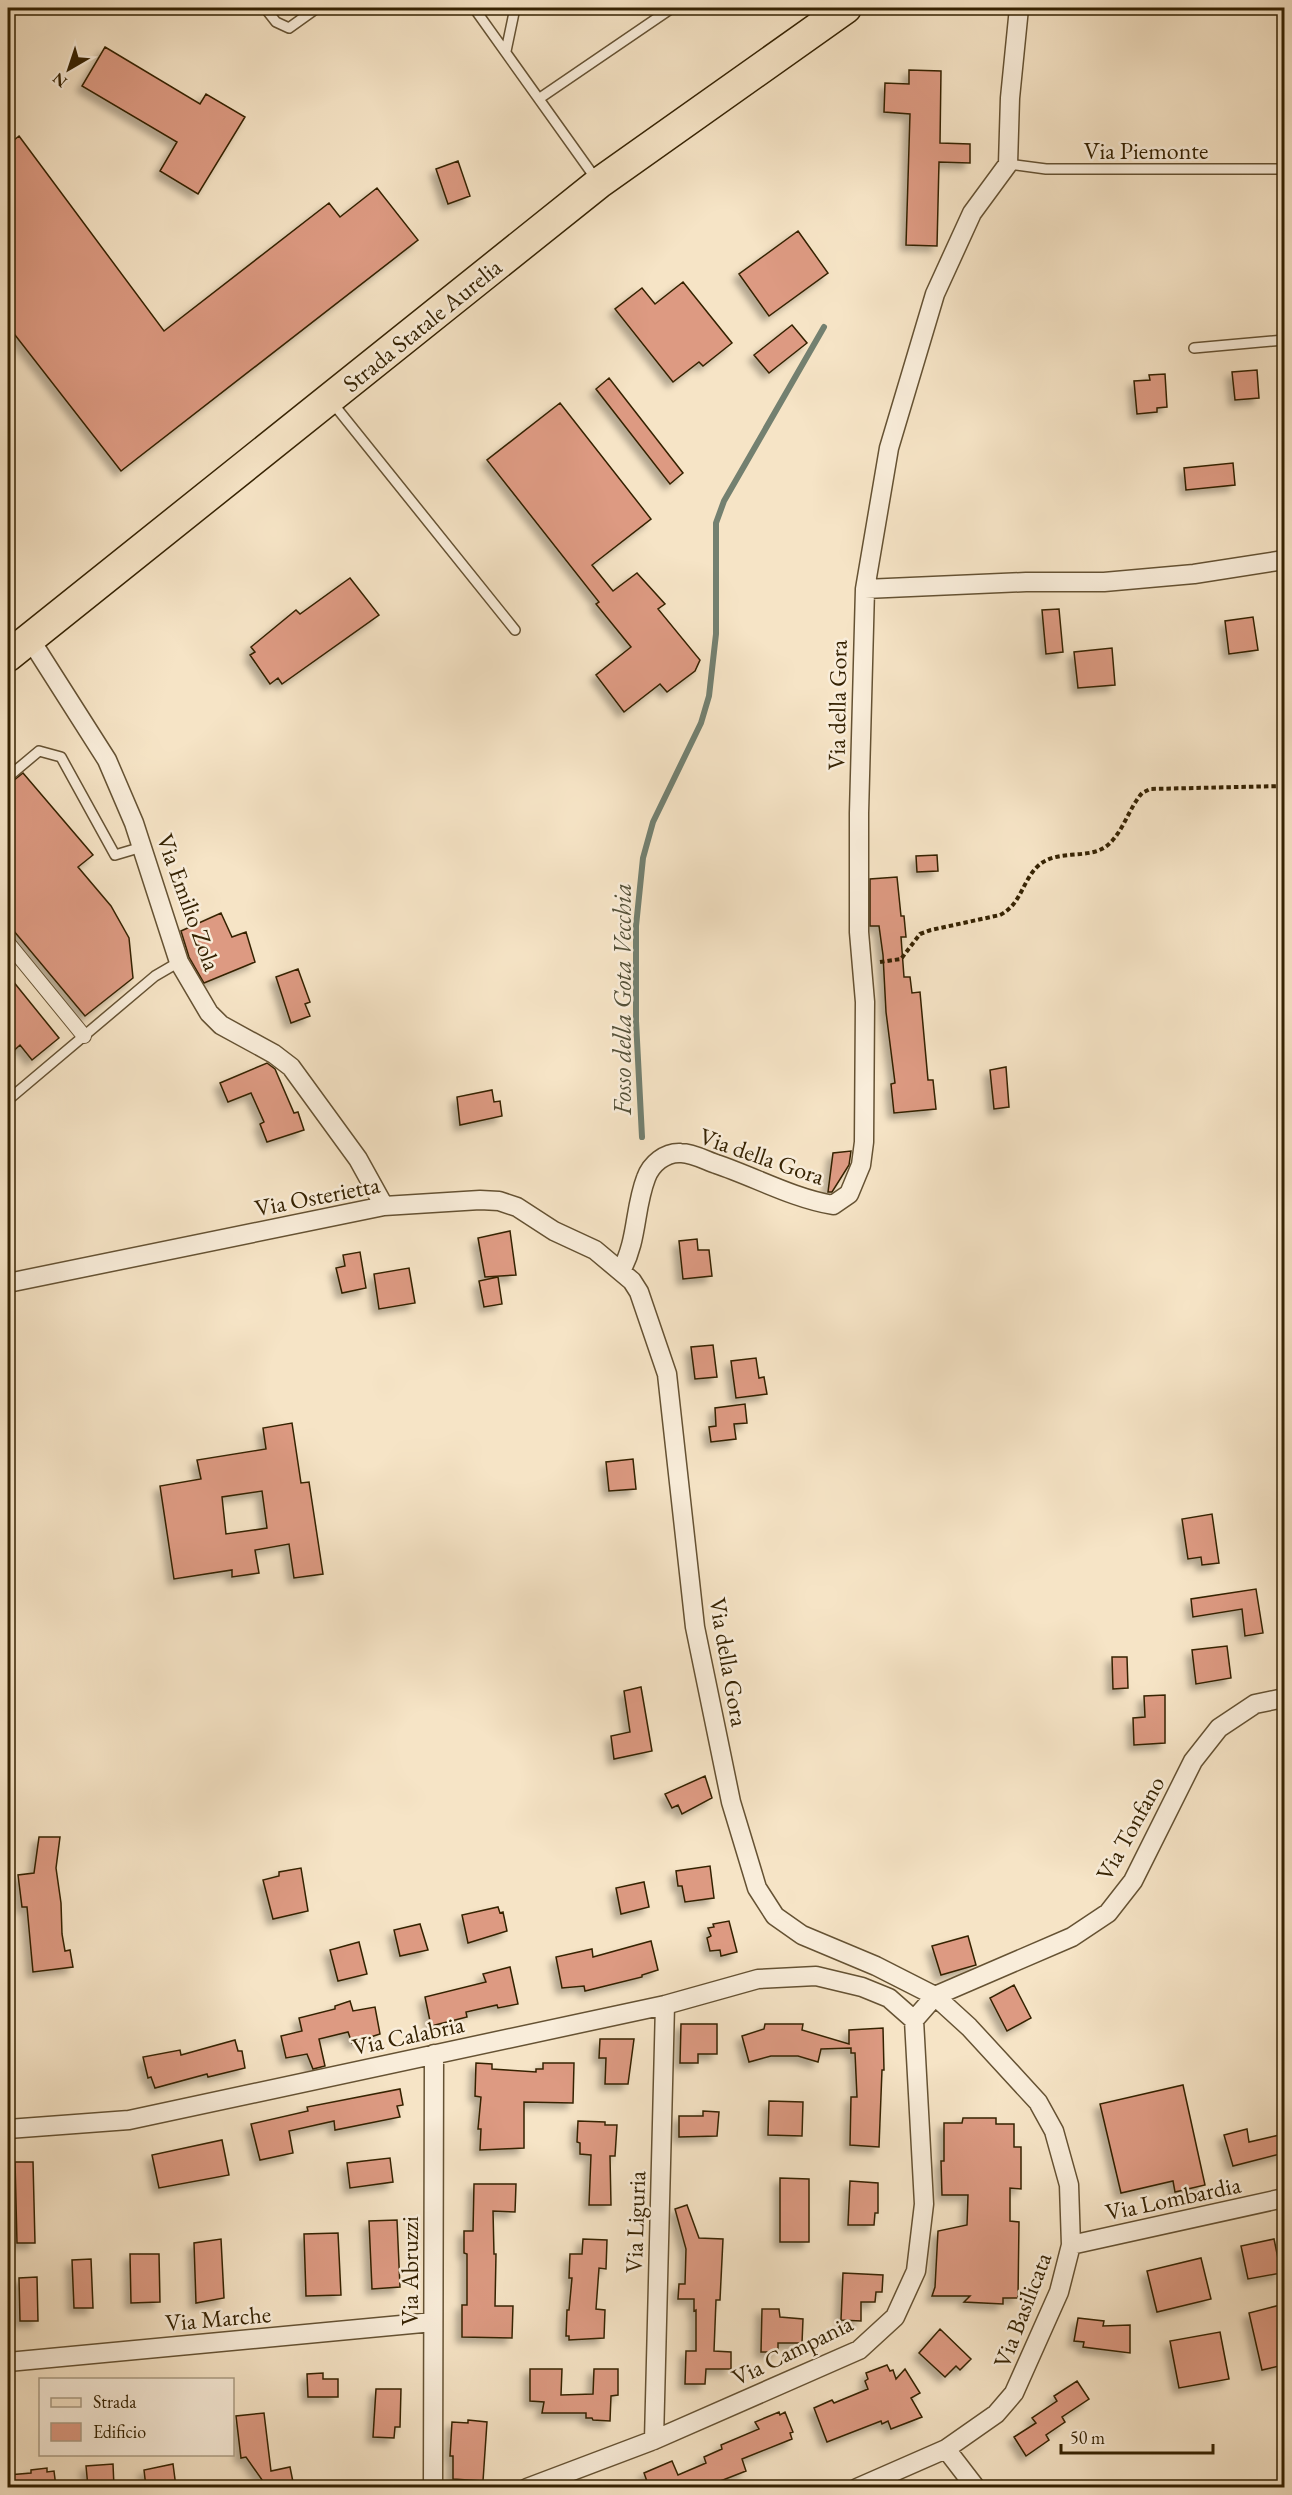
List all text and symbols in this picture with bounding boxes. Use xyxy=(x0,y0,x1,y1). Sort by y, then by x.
north arrow xyxy=(39,39,99,99)
text: N xyxy=(48,68,72,93)
street label: Via Piemonte xyxy=(1084,135,1208,166)
street label: Strada Statale Aurelia xyxy=(336,251,508,399)
street label: Via della Gora xyxy=(820,639,854,770)
street label: Via Emilio Zola xyxy=(150,829,228,975)
water label: Fosso della Gota Vecchia xyxy=(605,883,639,1116)
street label: Via della Gora xyxy=(695,1120,829,1192)
street label: Via Osterietta xyxy=(252,1169,383,1223)
street label: Via della Gora xyxy=(702,1595,756,1729)
street label: Via Tonfano xyxy=(1089,1770,1172,1886)
street label: Via Calabria xyxy=(349,2008,467,2062)
street label: Via Lombardia xyxy=(1103,2168,1244,2227)
street label: Via Liguria xyxy=(618,2170,652,2274)
street label: Via Abruzzi xyxy=(394,2216,425,2326)
street label: Via Basilicata xyxy=(986,2248,1058,2372)
street label: Via Marche xyxy=(164,2298,272,2338)
street label: Via Campania xyxy=(726,2307,858,2393)
legend xyxy=(39,2378,234,2456)
text: Strada xyxy=(93,2390,137,2413)
scale bar xyxy=(1061,2417,1212,2455)
text: Edificio xyxy=(93,2420,146,2443)
text: 50 m xyxy=(1070,2426,1105,2449)

